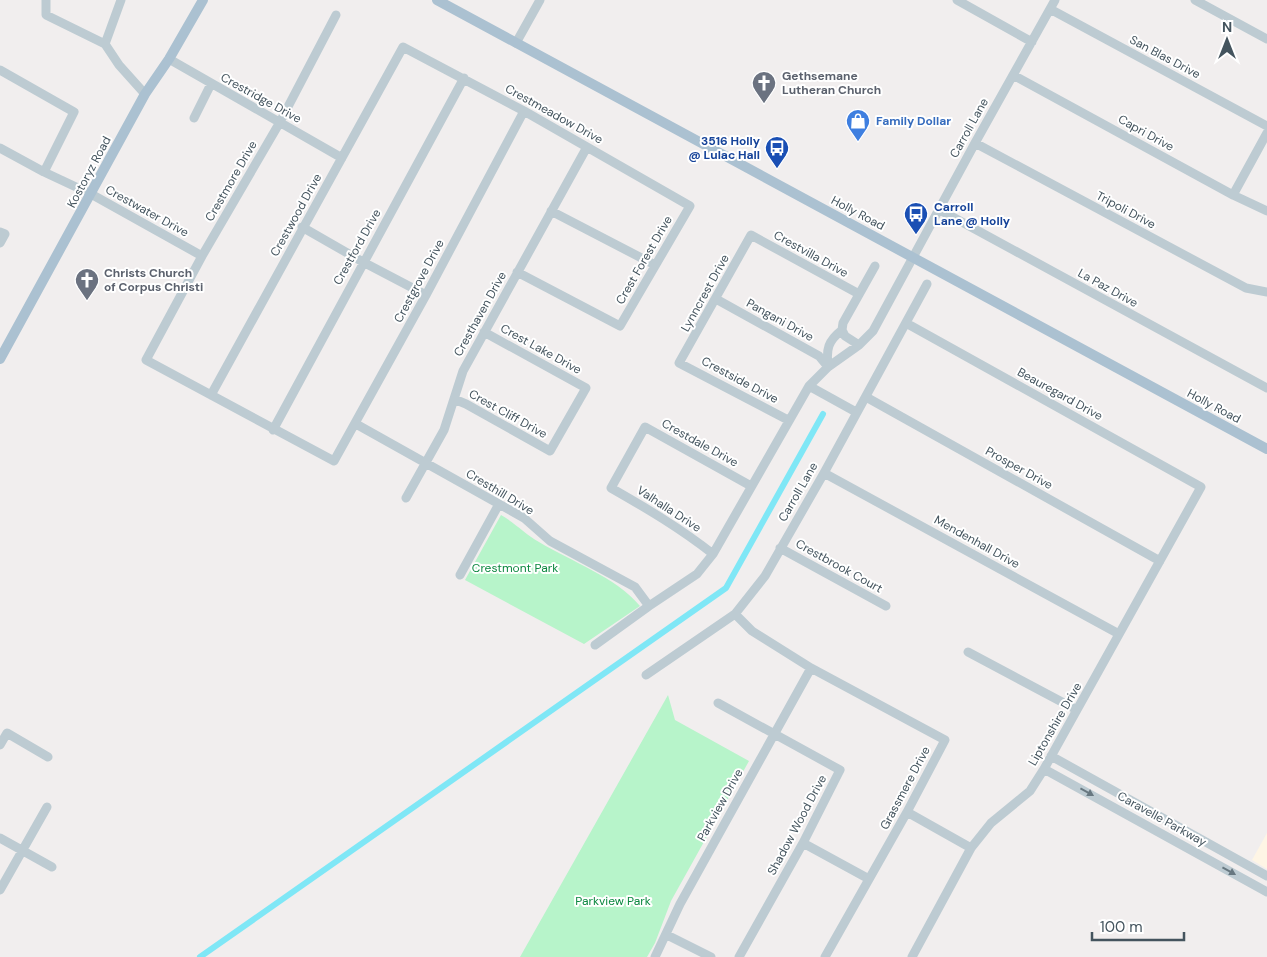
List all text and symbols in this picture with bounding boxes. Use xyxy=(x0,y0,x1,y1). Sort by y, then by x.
north arrow xyxy=(1202,15,1252,65)
text: N xyxy=(1222,18,1232,36)
street label: San Blas Drive xyxy=(1127,32,1203,82)
place label: Gethsemane Lutheran Church xyxy=(782,68,881,98)
street label: Crestridge Drive xyxy=(218,69,304,127)
church icon: Gethsemane Lutheran Church xyxy=(751,70,777,104)
street label: Crestmeadow Drive xyxy=(502,81,606,148)
street label: Carroll Lane xyxy=(946,95,992,161)
shop icon: Family Dollar xyxy=(845,108,871,142)
street label: Capri Drive xyxy=(1115,111,1177,155)
place label: Family Dollar xyxy=(876,113,951,129)
street label: Kostoryz Road xyxy=(63,133,115,211)
place label: 3516 Holly @ Lulac Hall xyxy=(688,133,761,163)
bus stop icon: 3516 Holly @ Lulac Hall xyxy=(764,135,790,169)
street label: Crestmore Drive xyxy=(201,138,261,224)
street label: Crestwood Drive xyxy=(267,171,325,259)
street label: Crestwater Drive xyxy=(103,182,192,241)
street label: Tripoli Drive xyxy=(1093,188,1159,232)
street label: Holly Road xyxy=(828,192,888,234)
place label: Carroll Lane @ Holly xyxy=(934,199,1011,229)
bus stop icon: Carroll Lane @ Holly xyxy=(903,201,929,235)
street label: Crestford Drive xyxy=(330,206,385,288)
street label: Crest Forest Drive xyxy=(612,213,676,307)
street label: Crestvilla Drive xyxy=(771,227,851,281)
street label: Crestgrove Drive xyxy=(390,236,448,325)
street label: Lynncrest Drive xyxy=(677,251,733,334)
place label: Christs Church of Corpus Christi xyxy=(104,265,203,295)
street label: La Paz Drive xyxy=(1075,265,1141,311)
church icon: Christs Church of Corpus Christi xyxy=(74,267,100,301)
street label: Cresthaven Drive xyxy=(450,269,510,359)
street label: Pangani Drive xyxy=(743,295,817,345)
street label: Crest Lake Drive xyxy=(498,320,584,378)
street label: Crestside Drive xyxy=(699,353,781,407)
street label: Beauregard Drive xyxy=(1015,364,1106,424)
street label: Holly Road xyxy=(1184,385,1244,427)
street label: Crest Cliff Drive xyxy=(466,386,550,442)
street label: Crestdale Drive xyxy=(659,415,741,471)
street label: Prosper Drive xyxy=(982,443,1056,493)
street label: Carroll Lane xyxy=(775,459,822,525)
street label: Cresthill Drive xyxy=(463,465,537,519)
street label: Valhalla Drive xyxy=(634,482,704,536)
street label: Mendenhall Drive xyxy=(931,512,1023,572)
street label: Crestbrook Court xyxy=(793,535,886,597)
park label: Crestmont Park xyxy=(472,560,558,576)
street label: Liptonshire Drive xyxy=(1025,679,1085,768)
street label: Grassmere Drive xyxy=(876,743,934,832)
street label: Parkview Drive xyxy=(694,766,747,844)
street label: Shadow Wood Drive xyxy=(764,772,830,878)
one-way arrow xyxy=(1080,788,1094,796)
street label: Caravelle Parkway xyxy=(1115,788,1210,850)
one-way arrow xyxy=(1223,866,1236,875)
park label: Parkview Park xyxy=(575,893,651,909)
scale bar xyxy=(1092,910,1184,942)
text: 100 m xyxy=(1100,917,1143,937)

